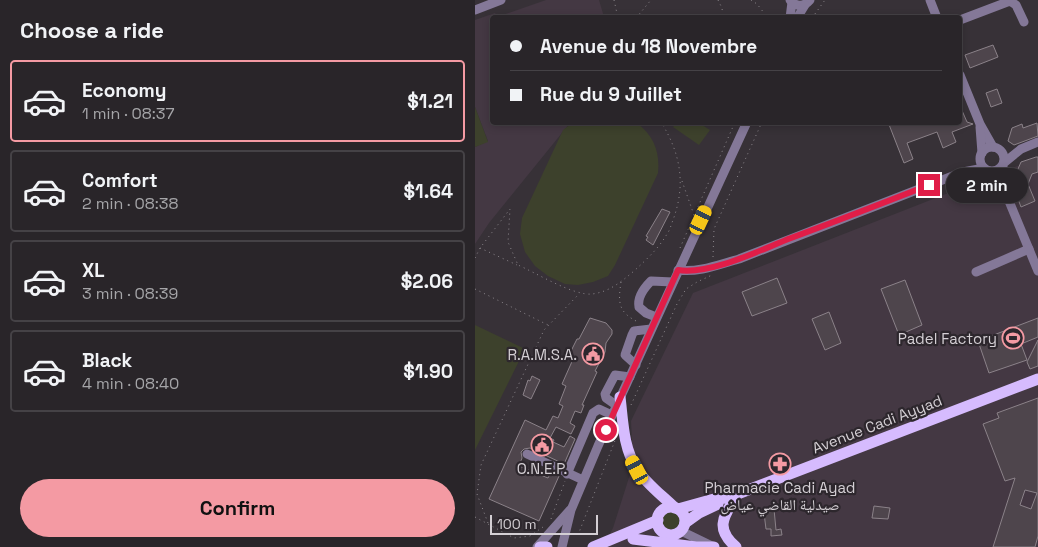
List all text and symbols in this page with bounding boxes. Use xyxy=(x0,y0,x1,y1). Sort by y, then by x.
text: Choose a ride xyxy=(20,16,164,44)
text: Avenue du 18 Novembre xyxy=(540,34,757,59)
text: Economy xyxy=(82,78,166,103)
icon: car xyxy=(22,79,67,124)
text: Rue du 9 Juillet xyxy=(540,82,682,107)
text: $1.21 xyxy=(407,89,453,114)
text: 1 min · 08:37 xyxy=(82,103,174,124)
text: Comfort xyxy=(82,168,158,193)
callout: 2 min xyxy=(947,168,1029,202)
icon: car xyxy=(22,169,67,214)
route end xyxy=(918,174,940,196)
text: 2 min xyxy=(966,175,1008,196)
text: $1.64 xyxy=(404,179,453,204)
text: 2 min · 08:38 xyxy=(82,193,178,214)
car xyxy=(687,203,714,237)
text: XL xyxy=(82,258,105,283)
icon: car xyxy=(22,259,67,304)
text: $2.06 xyxy=(401,269,453,294)
text: 3 min · 08:39 xyxy=(82,283,178,304)
sports icon: Padel Factory xyxy=(1001,326,1025,350)
place label: Padel Factory xyxy=(898,329,997,348)
public building icon: R.A.M.S.A. xyxy=(581,342,605,366)
place label: R.A.M.S.A. xyxy=(507,345,577,364)
text: Black xyxy=(82,348,132,373)
icon: car xyxy=(22,349,67,394)
text: $1.90 xyxy=(403,359,453,384)
text: 4 min · 08:40 xyxy=(82,373,179,394)
street label: Avenue Cadi Ayyad xyxy=(809,390,945,458)
route start xyxy=(595,419,617,441)
public building icon: O.N.E.P. xyxy=(530,433,554,457)
pharmacy icon: Pharmacie Cadi Ayad صيدلية القاضي عياض xyxy=(768,452,792,476)
car xyxy=(623,453,650,487)
place label: O.N.E.P. xyxy=(517,459,567,478)
place label: Pharmacie Cadi Ayad صيدلية القاضي عياض xyxy=(705,478,855,516)
button: Confirm xyxy=(20,479,455,537)
scale bar xyxy=(490,512,597,535)
text: 100 m xyxy=(497,515,536,533)

